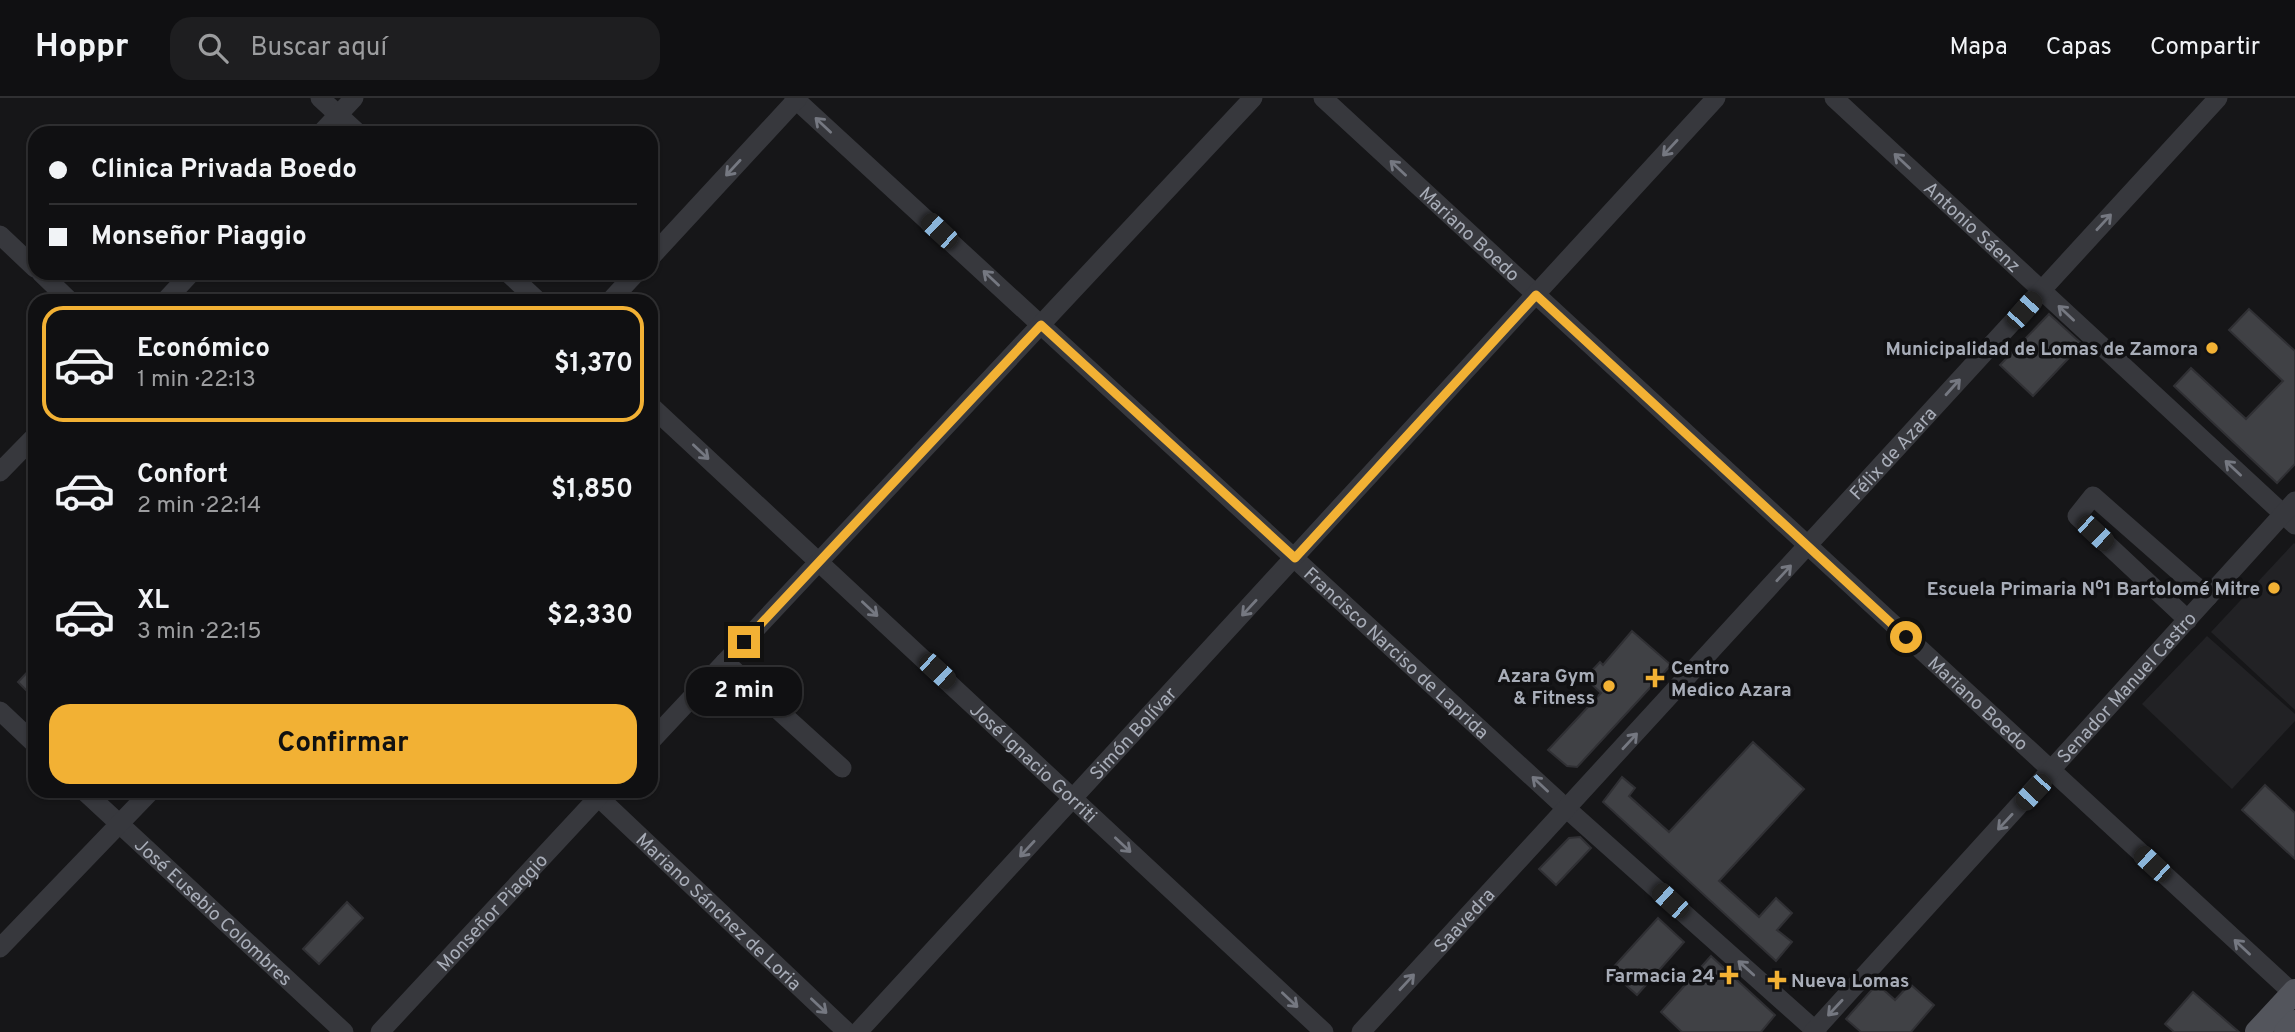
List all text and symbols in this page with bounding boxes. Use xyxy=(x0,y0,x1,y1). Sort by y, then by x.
search box xyxy=(170,17,660,80)
text: Hoppr xyxy=(35,27,128,69)
icon: search xyxy=(194,29,232,67)
text: Buscar aquí xyxy=(250,32,387,65)
text: Mapa xyxy=(1950,33,2008,63)
text: Capas xyxy=(2046,33,2112,63)
text: Compartir xyxy=(2150,33,2260,63)
one-way arrow xyxy=(815,116,832,133)
one-way arrow xyxy=(1662,139,1678,157)
one-way arrow xyxy=(1894,152,1911,169)
text: Clinica Privada Boedo xyxy=(91,154,357,187)
one-way arrow xyxy=(725,159,742,176)
one-way arrow xyxy=(1389,160,1407,176)
street label: Antonio Sáenz xyxy=(1918,177,2025,279)
street label: Mariano Boedo xyxy=(1413,183,1524,288)
car xyxy=(917,209,962,253)
one-way arrow xyxy=(2096,214,2113,231)
text: Monseñor Piaggio xyxy=(91,221,307,254)
one-way arrow xyxy=(983,270,1000,287)
car xyxy=(2003,287,2046,333)
one-way arrow xyxy=(2057,305,2075,321)
icon: car xyxy=(53,333,116,396)
text: Económico xyxy=(137,333,270,366)
place label: Municipalidad de Lomas de Zamora xyxy=(1885,338,2198,362)
marker: Municipalidad de Lomas de Zamora xyxy=(2204,340,2220,356)
text: $1,370 xyxy=(554,348,633,381)
text: 1 min · 22:13 xyxy=(137,366,256,395)
one-way arrow xyxy=(1945,379,1961,397)
street label: Félix de Azara xyxy=(1845,403,1943,506)
one-way arrow xyxy=(692,444,709,461)
icon: car xyxy=(53,459,116,522)
text: Confort xyxy=(137,459,228,492)
one-way arrow xyxy=(2225,459,2242,476)
text: $1,850 xyxy=(551,474,633,507)
text: 2 min · 22:14 xyxy=(137,492,261,521)
car xyxy=(2073,511,2118,555)
street label: Francisco Narciso de Laprida xyxy=(1298,563,1493,745)
one-way arrow xyxy=(1776,564,1792,582)
place label: Escuela Primaria Nº1 Bartolomé Mitre xyxy=(1927,578,2260,602)
marker: Escuela Primaria Nº1 Bartolomé Mitre xyxy=(2266,580,2282,596)
icon: car xyxy=(53,585,116,648)
text: XL xyxy=(137,585,169,618)
one-way arrow xyxy=(1241,599,1257,617)
text: $2,330 xyxy=(547,600,633,633)
one-way arrow xyxy=(861,601,878,618)
street label: Senador Manuel Castro xyxy=(2053,607,2203,769)
text: 3 min · 22:15 xyxy=(137,618,262,647)
route start xyxy=(1890,621,1922,653)
route end xyxy=(728,626,760,658)
car xyxy=(915,649,960,693)
street label: Mariano Boedo xyxy=(1922,652,2033,757)
place label: Centro Medico Azara xyxy=(1671,657,1792,703)
place label: Azara Gym & Fitness xyxy=(1497,665,1595,711)
callout: 2 min xyxy=(686,666,802,716)
marker: Centro Medico Azara xyxy=(1645,668,1665,688)
text: 2 min xyxy=(714,677,774,706)
marker: Azara Gym & Fitness xyxy=(1601,678,1617,694)
street label: Simón Bolívar xyxy=(1085,682,1183,786)
street label: José Ignacio Gorriti xyxy=(964,698,1101,829)
button: Confirmar xyxy=(49,704,637,784)
one-way arrow xyxy=(1622,732,1638,750)
car xyxy=(2011,769,2056,815)
one-way arrow xyxy=(1532,775,1549,792)
one-way arrow xyxy=(1997,813,2014,830)
street label: Mariano Sánchez de Loria xyxy=(630,829,806,997)
street label: José Eusebio Colombres xyxy=(128,834,297,992)
one-way arrow xyxy=(1114,837,1132,853)
one-way arrow xyxy=(1019,840,1035,858)
car xyxy=(2130,842,2175,886)
street label: Monseñor Piaggio xyxy=(432,849,554,977)
car xyxy=(1648,879,1693,923)
street label: Saavedra xyxy=(1430,884,1501,959)
one-way arrow xyxy=(2233,939,2251,955)
one-way arrow xyxy=(1737,960,1755,976)
place label: Farmacia 24 xyxy=(1605,965,1715,989)
marker: Farmacia 24 xyxy=(1721,967,1737,983)
place label: Nueva Lomas xyxy=(1791,970,1909,994)
marker: Nueva Lomas xyxy=(1769,972,1785,988)
one-way arrow xyxy=(1399,973,1415,991)
one-way arrow xyxy=(1281,992,1299,1008)
one-way arrow xyxy=(810,997,828,1014)
one-way arrow xyxy=(1827,999,1843,1017)

